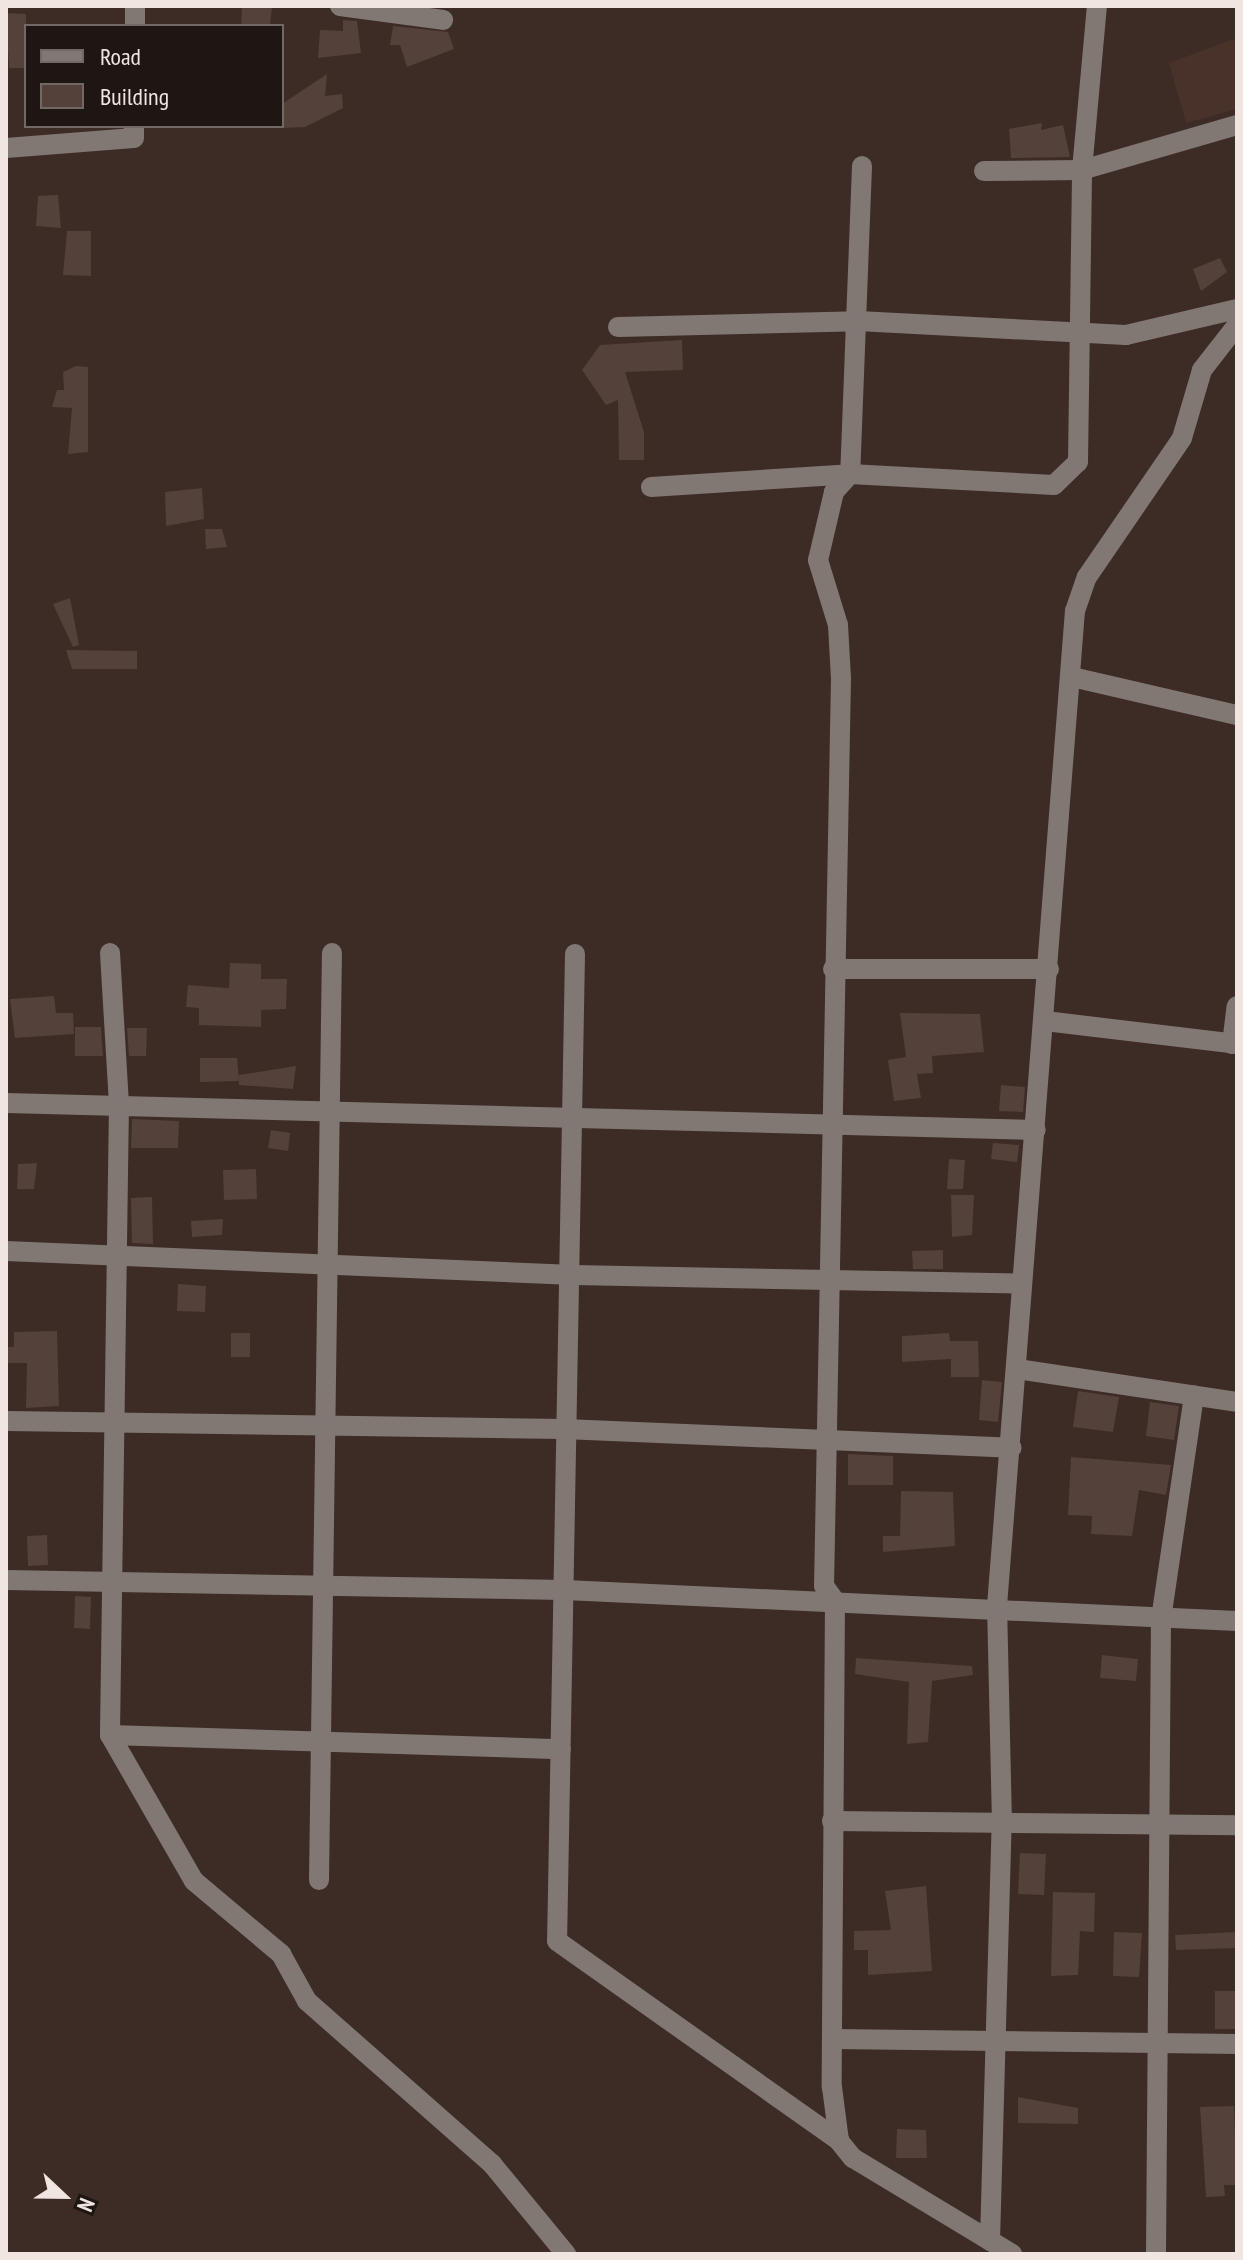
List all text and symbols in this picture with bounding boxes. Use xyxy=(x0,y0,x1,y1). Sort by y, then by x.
legend xyxy=(24,24,284,128)
text: Road xyxy=(100,41,141,72)
text: Building xyxy=(100,81,169,112)
north arrow xyxy=(24,2156,104,2236)
text: N xyxy=(71,2194,101,2216)

